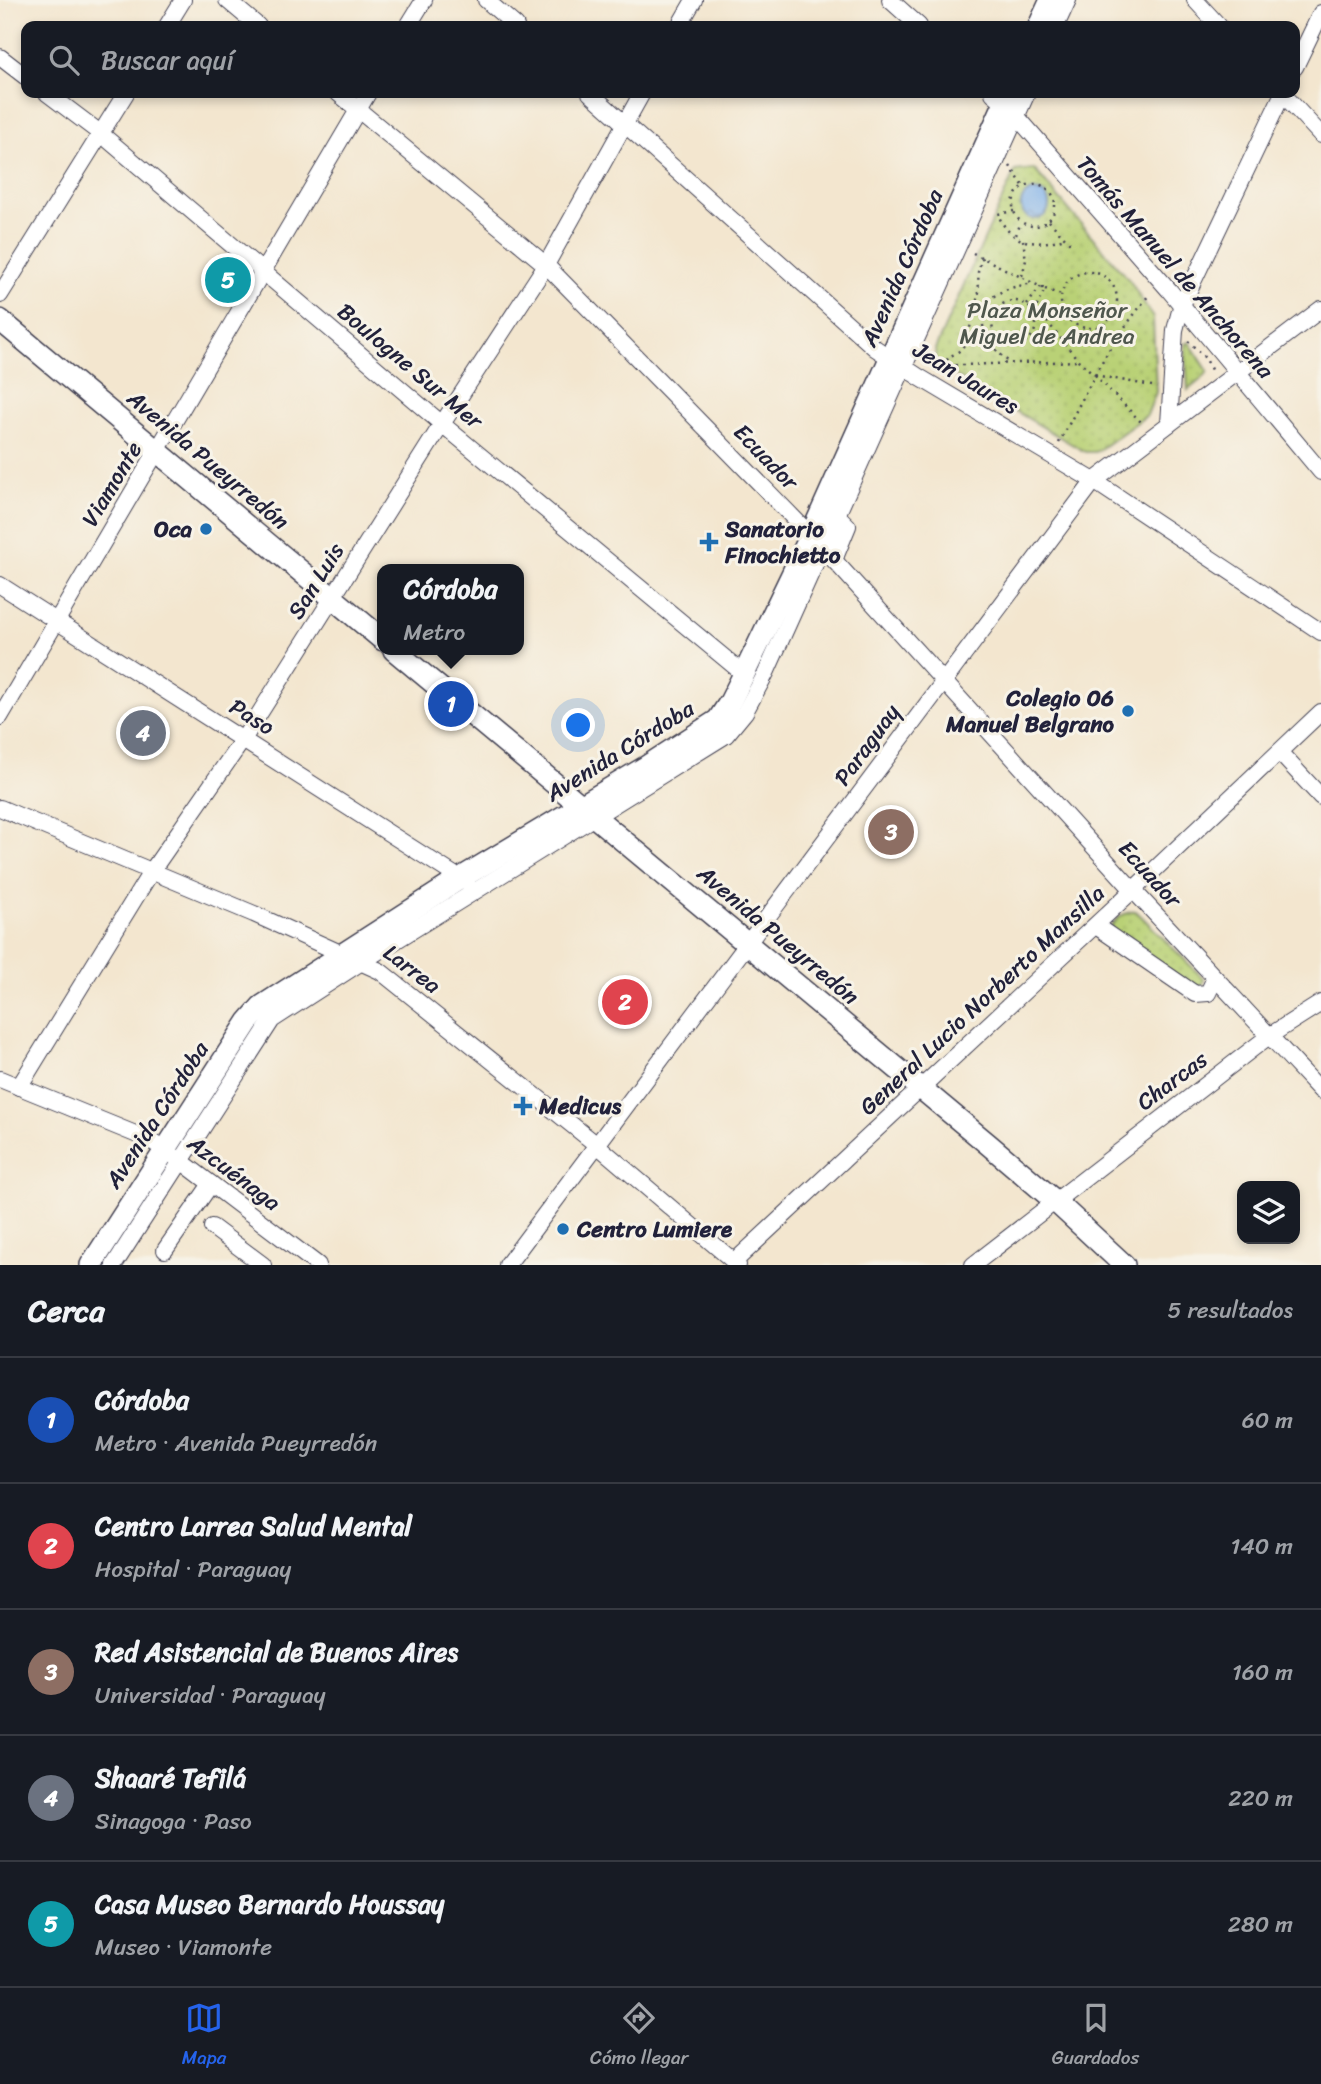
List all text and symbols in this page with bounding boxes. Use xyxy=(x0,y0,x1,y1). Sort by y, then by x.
search box xyxy=(21,21,1300,98)
text: Buscar aquí xyxy=(101,37,234,83)
icon: search xyxy=(45,41,83,79)
street label: Tomás Manuel de Anchorena xyxy=(1066,146,1285,389)
street label: Avenida Córdoba xyxy=(848,182,955,354)
pin: 5 xyxy=(205,254,251,306)
park label: Plaza Monseñor Miguel de Andrea xyxy=(959,290,1135,357)
street label: Boulogne Sur Mer xyxy=(328,292,494,441)
street label: Jean Jaures xyxy=(904,330,1028,426)
street label: Avenida Pueyrredón xyxy=(117,379,299,541)
street label: Ecuador xyxy=(723,414,810,502)
street label: Viamonte xyxy=(70,433,154,535)
place label: Oca xyxy=(154,509,192,550)
place label: Sanatorio Finochietto xyxy=(724,509,841,576)
marker: Oca xyxy=(198,521,214,537)
marker: Sanatorio Finochietto xyxy=(699,532,719,552)
street label: San Luis xyxy=(276,534,356,628)
popup xyxy=(377,564,524,655)
text: Córdoba xyxy=(404,566,497,612)
text: Metro xyxy=(404,612,465,653)
pin: 1 xyxy=(428,678,474,730)
place label: Colegio 06 Manuel Belgrano xyxy=(945,678,1115,745)
street label: Paso xyxy=(221,687,283,747)
street label: Avenida Córdoba xyxy=(537,689,703,814)
street label: Paraguay xyxy=(823,695,911,795)
marker: Colegio 06 Manuel Belgrano xyxy=(1120,703,1136,719)
pin: 4 xyxy=(120,707,166,759)
your location xyxy=(561,708,595,742)
pin: 3 xyxy=(868,806,914,858)
street label: Ecuador xyxy=(1108,830,1193,919)
street label: Avenida Pueyrredón xyxy=(687,854,869,1016)
street label: General Lucio Norberto Mansilla xyxy=(849,874,1115,1126)
street label: Larrea xyxy=(374,933,450,1005)
pin: 2 xyxy=(602,976,648,1028)
street label: Avenida Córdoba xyxy=(93,1033,220,1198)
street label: Charcas xyxy=(1127,1040,1217,1122)
place label: Medicus xyxy=(538,1086,622,1127)
marker: Medicus xyxy=(513,1096,533,1116)
street label: Azcuénaga xyxy=(177,1123,290,1222)
map controls xyxy=(1237,1181,1300,1244)
button: layers xyxy=(1237,1181,1300,1244)
place label: Centro Lumiere xyxy=(576,1209,733,1250)
marker: Centro Lumiere xyxy=(555,1221,571,1237)
text: Cerca xyxy=(28,1284,104,1338)
text: 5 resultados xyxy=(1167,1290,1293,1331)
text: Córdoba xyxy=(95,1377,189,1423)
text: 1 xyxy=(46,1400,56,1441)
text: 60 m xyxy=(1242,1400,1293,1441)
text: Metro · Avenida Pueyrredón xyxy=(95,1423,377,1464)
text: Centro Larrea Salud Mental xyxy=(95,1503,412,1549)
text: 2 xyxy=(44,1526,58,1567)
text: 140 m xyxy=(1231,1526,1293,1567)
text: Hospital · Paraguay xyxy=(95,1549,291,1590)
text: Red Asistencial de Buenos Aires xyxy=(95,1629,458,1675)
text: 3 xyxy=(45,1652,57,1693)
text: 160 m xyxy=(1232,1652,1293,1693)
text: Universidad · Paraguay xyxy=(95,1675,326,1716)
text: Shaaré Tefilá xyxy=(95,1755,246,1801)
text: 4 xyxy=(44,1778,58,1819)
text: 220 m xyxy=(1228,1778,1293,1819)
text: Sinagoga · Paso xyxy=(95,1801,252,1842)
text: Casa Museo Bernardo Houssay xyxy=(95,1881,444,1927)
text: 5 xyxy=(44,1904,58,1945)
text: 280 m xyxy=(1228,1904,1293,1945)
text: Museo · Viamonte xyxy=(95,1927,272,1968)
tab: Mapa xyxy=(182,1999,226,2074)
tab: Cómo llegar xyxy=(590,1999,688,2074)
tab: Guardados xyxy=(1052,1999,1139,2074)

